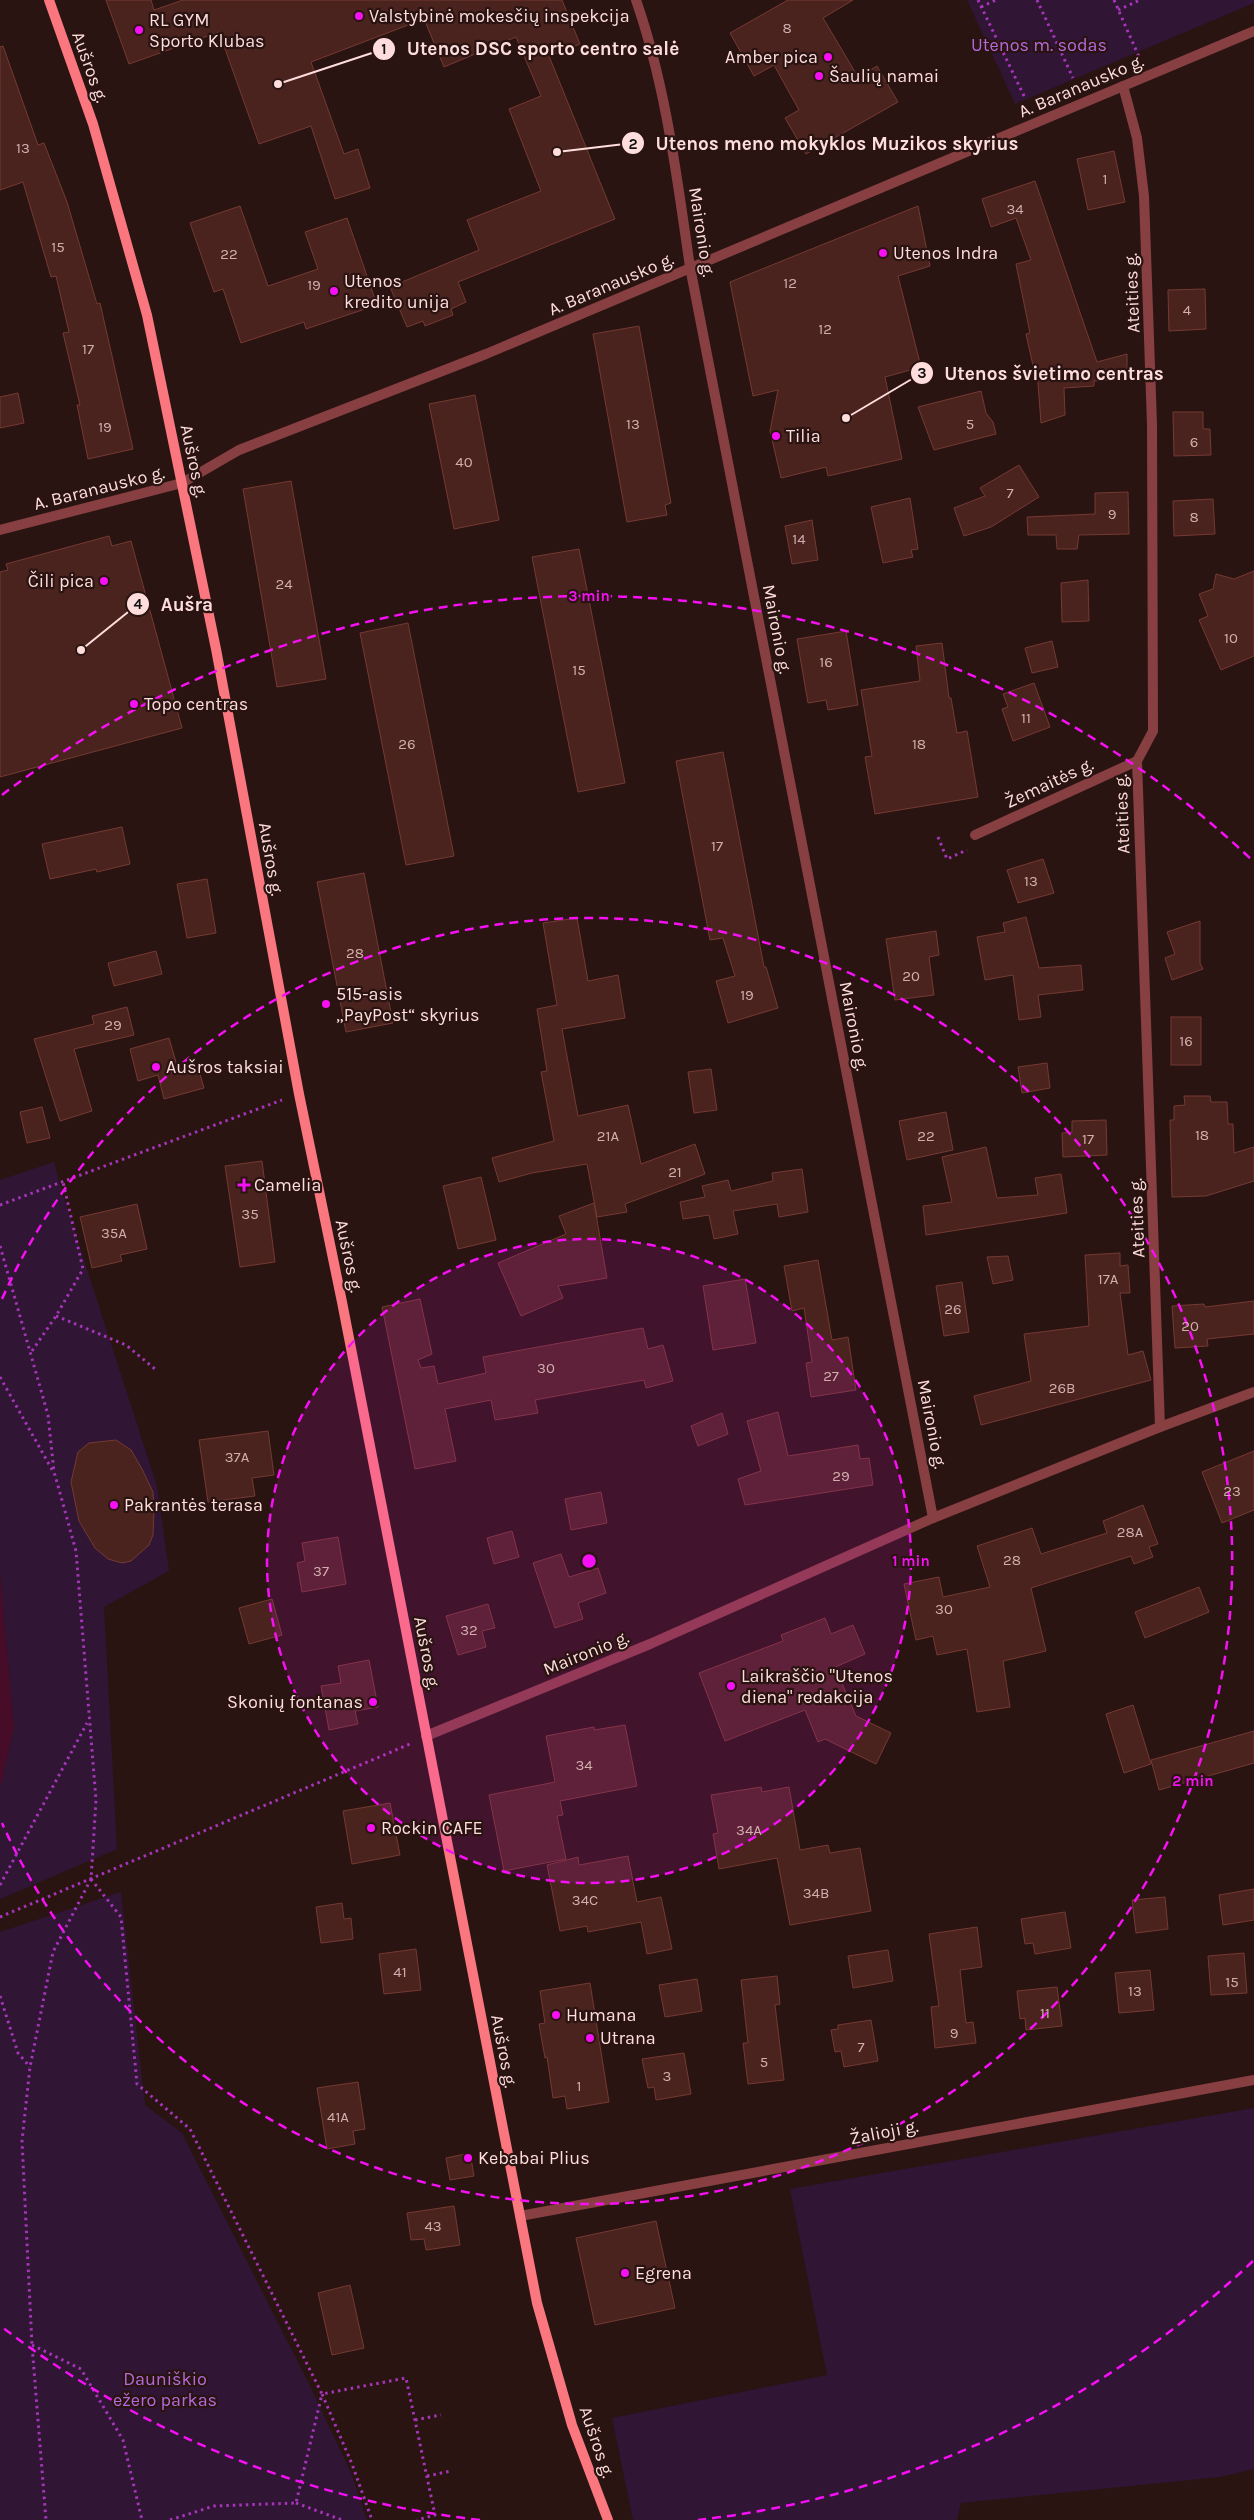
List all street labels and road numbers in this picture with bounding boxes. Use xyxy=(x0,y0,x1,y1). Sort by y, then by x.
street label: Aušros g. xyxy=(67,28,113,106)
street label: A. Baranausko g. xyxy=(1015,50,1147,122)
street label: Maironio g. xyxy=(684,186,720,278)
street label: A. Baranausko g. xyxy=(545,248,677,320)
street label: Ateities g. xyxy=(1120,253,1144,333)
street label: Aušros g. xyxy=(176,422,212,500)
street label: A. Baranausko g. xyxy=(31,461,167,515)
street label: Maironio g. xyxy=(758,582,796,676)
street label: Žemaitės g. xyxy=(1001,753,1097,813)
street label: Ateities g. xyxy=(1110,774,1134,854)
street label: Aušros g. xyxy=(254,821,288,897)
street label: Maironio g. xyxy=(835,979,873,1073)
street label: Ateities g. xyxy=(1125,1178,1149,1258)
street label: Aušros g. xyxy=(331,1217,367,1295)
street label: Maironio g. xyxy=(913,1377,951,1471)
street label: Aušros g. xyxy=(409,1615,445,1691)
street label: Maironio g. xyxy=(540,1626,632,1680)
street label: Aušros g. xyxy=(486,2013,522,2089)
street label: Žalioji g. xyxy=(848,2115,920,2149)
street label: Aušros g. xyxy=(575,2403,619,2481)

